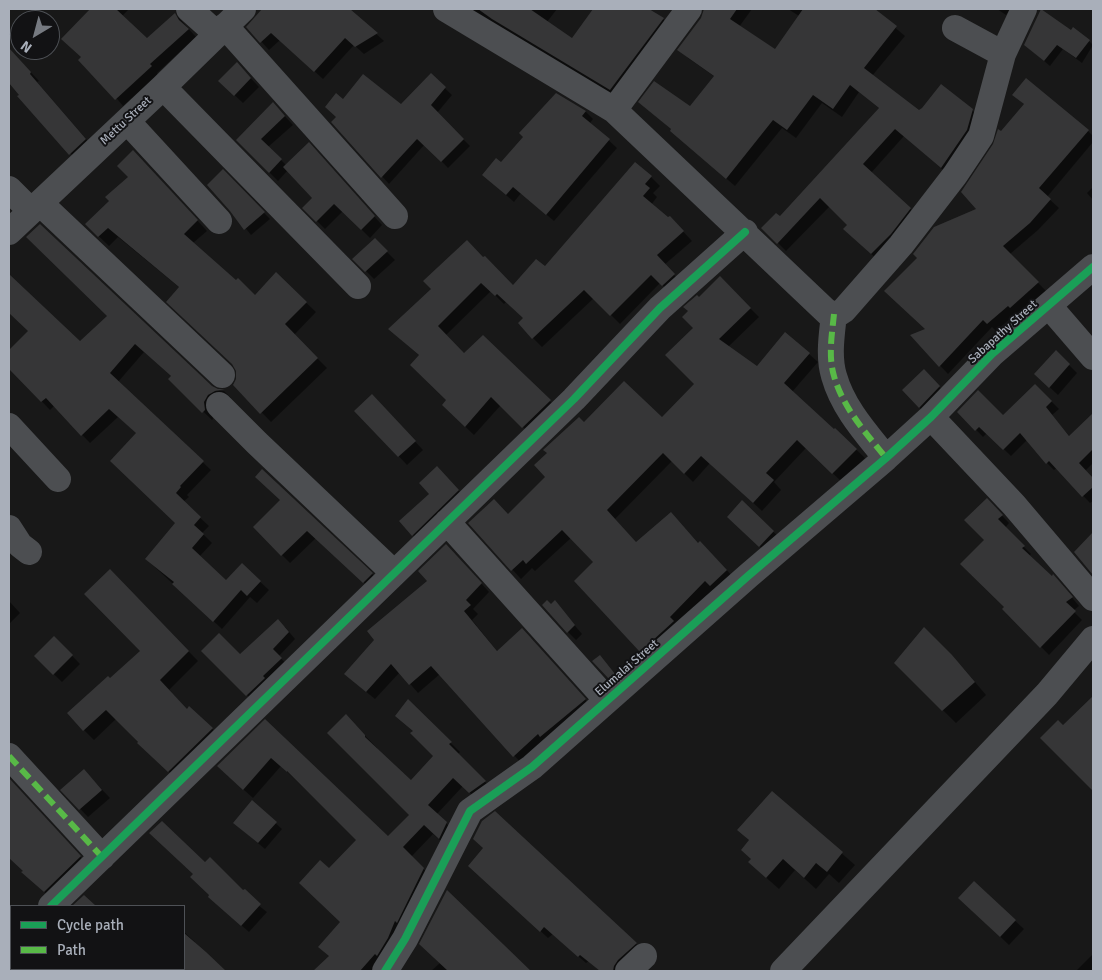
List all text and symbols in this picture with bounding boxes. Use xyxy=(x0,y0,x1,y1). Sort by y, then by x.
north arrow xyxy=(10,10,60,60)
text: N xyxy=(17,37,35,56)
street label: Mettu Street xyxy=(97,94,155,148)
street label: Sabapathy Street xyxy=(966,297,1040,367)
street label: Elumalai Street xyxy=(592,637,662,699)
legend xyxy=(10,905,185,970)
text: Cycle path xyxy=(57,916,124,934)
text: Path xyxy=(57,941,86,959)

